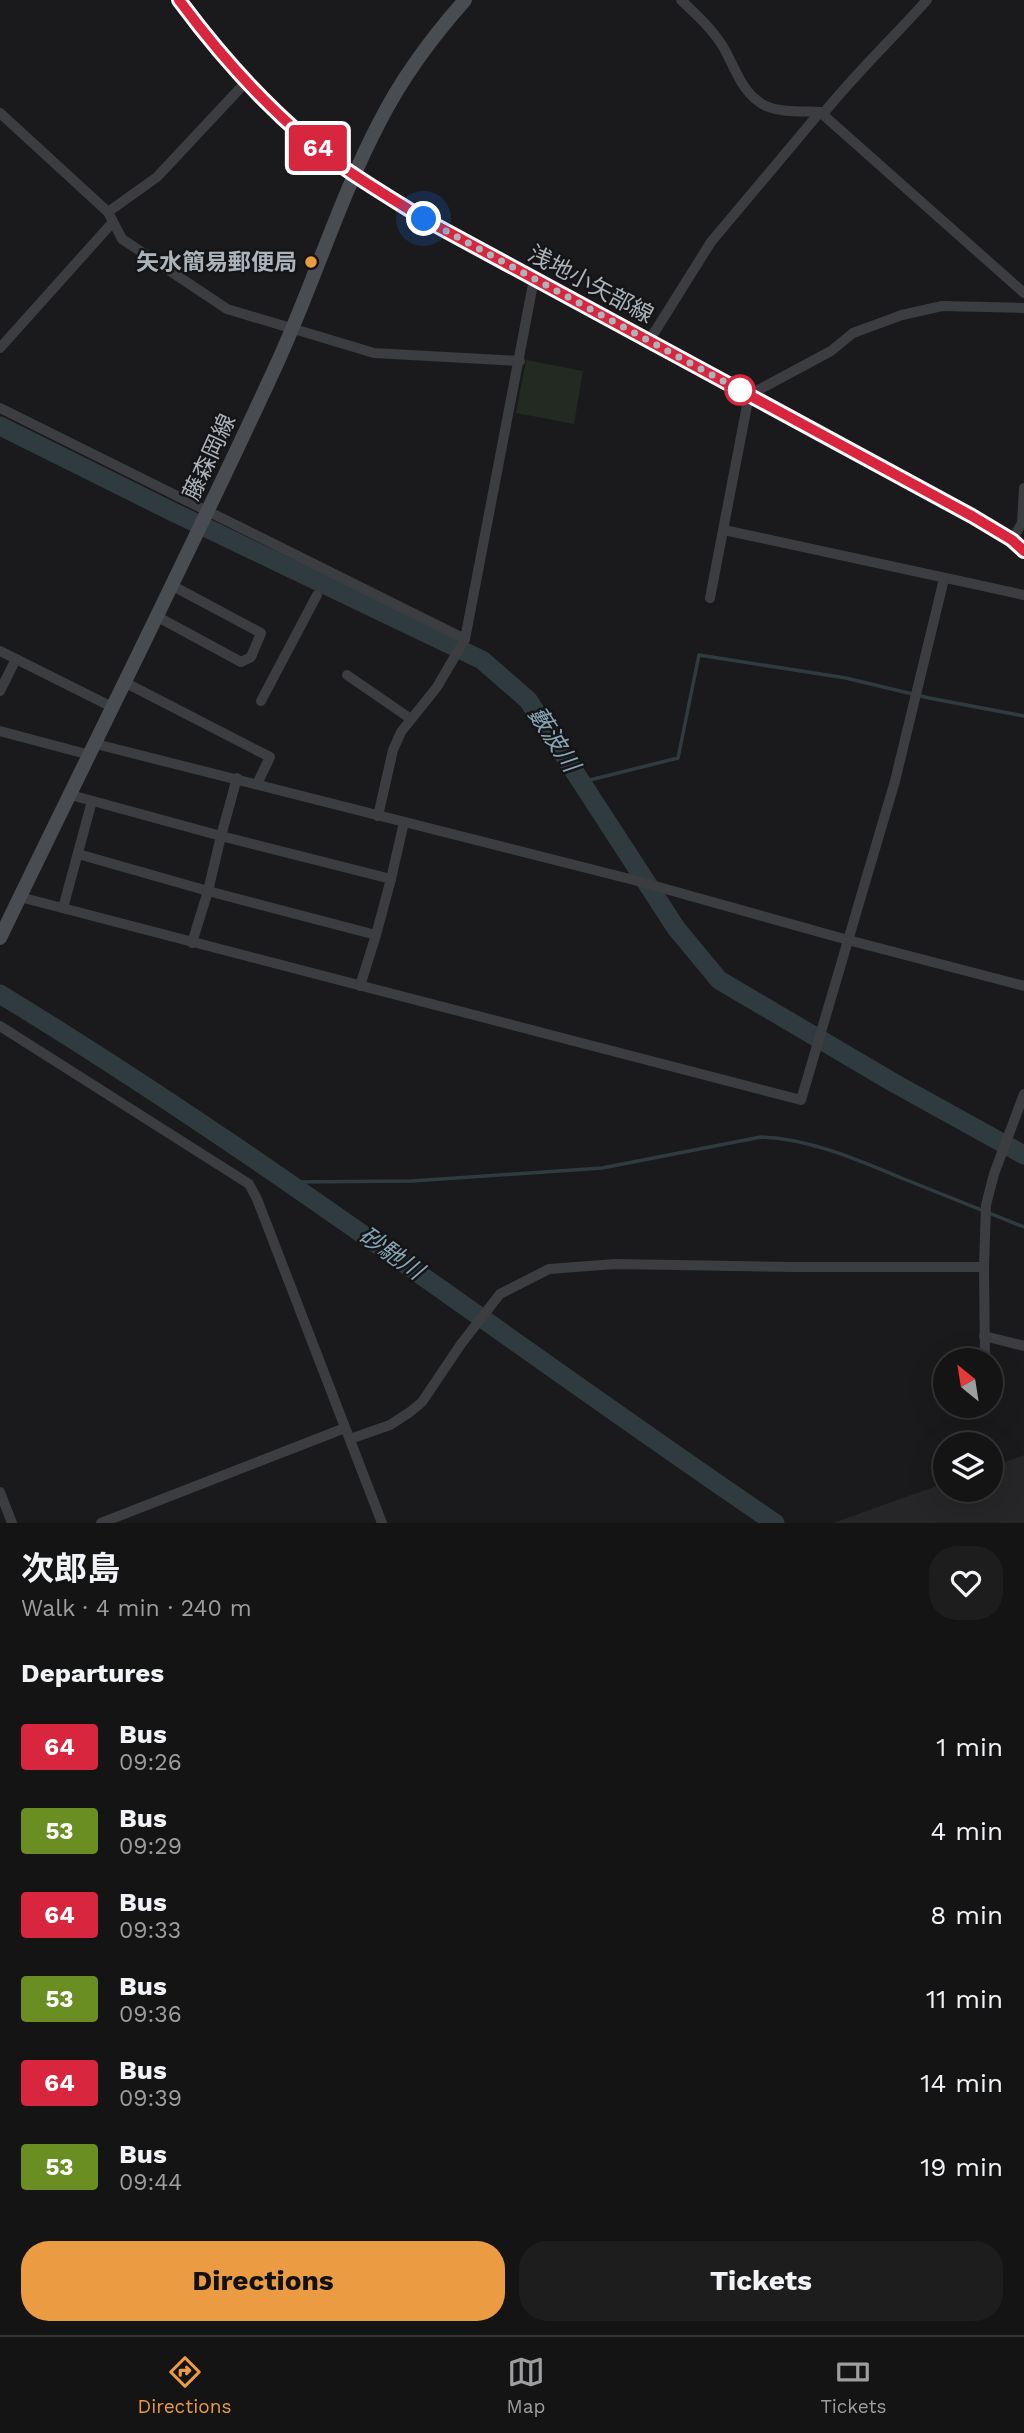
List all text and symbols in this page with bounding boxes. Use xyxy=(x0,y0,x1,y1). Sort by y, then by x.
line badge: 64 xyxy=(286,125,350,171)
text: 64 xyxy=(303,134,333,162)
your location xyxy=(406,201,441,236)
street label: 浅地小矢部線 xyxy=(524,240,658,329)
place label: 矢水簡易郵便局 xyxy=(136,249,297,276)
marker: 矢水簡易郵便局 xyxy=(303,254,319,270)
unlabelled marker xyxy=(725,375,755,405)
street label: 藤森岡線 xyxy=(178,410,241,505)
water label: 藪波川 xyxy=(523,701,587,779)
water label: 砂馳川 xyxy=(353,1221,431,1287)
north arrow xyxy=(933,1348,1003,1418)
map controls xyxy=(933,1348,1003,1502)
button: layers xyxy=(933,1432,1003,1502)
button: heart xyxy=(929,1546,1003,1620)
text: 次郎島 xyxy=(21,1549,120,1588)
text: Walk · 4 min · 240 m xyxy=(21,1595,252,1622)
text: Departures xyxy=(21,1658,164,1688)
text: Bus xyxy=(119,1719,167,1749)
text: 1 min xyxy=(936,1732,1003,1762)
text: 64 xyxy=(44,1733,75,1761)
text: 09:26 xyxy=(119,1749,182,1776)
text: Bus xyxy=(119,1803,167,1833)
text: 4 min xyxy=(930,1816,1003,1846)
text: 53 xyxy=(45,1817,74,1845)
text: 09:29 xyxy=(119,1833,182,1860)
text: Bus xyxy=(119,1887,167,1917)
text: 8 min xyxy=(930,1900,1003,1930)
text: 64 xyxy=(44,1901,75,1929)
text: 09:33 xyxy=(119,1917,181,1944)
text: Bus xyxy=(119,1971,167,2001)
text: 11 min xyxy=(926,1984,1003,2014)
text: 53 xyxy=(45,1985,74,2013)
text: 09:36 xyxy=(119,2001,182,2028)
text: Bus xyxy=(119,2055,167,2085)
text: 14 min xyxy=(920,2068,1003,2098)
text: 64 xyxy=(44,2069,75,2097)
text: 09:39 xyxy=(119,2085,182,2112)
text: Bus xyxy=(119,2139,167,2169)
text: 19 min xyxy=(920,2152,1003,2182)
text: 53 xyxy=(45,2153,74,2181)
text: 09:44 xyxy=(119,2169,182,2196)
button: Directions xyxy=(21,2241,505,2321)
button: Tickets xyxy=(519,2241,1003,2321)
tab: Directions xyxy=(138,2353,231,2418)
tab: Map xyxy=(507,2353,545,2418)
tab: Tickets xyxy=(820,2353,886,2418)

